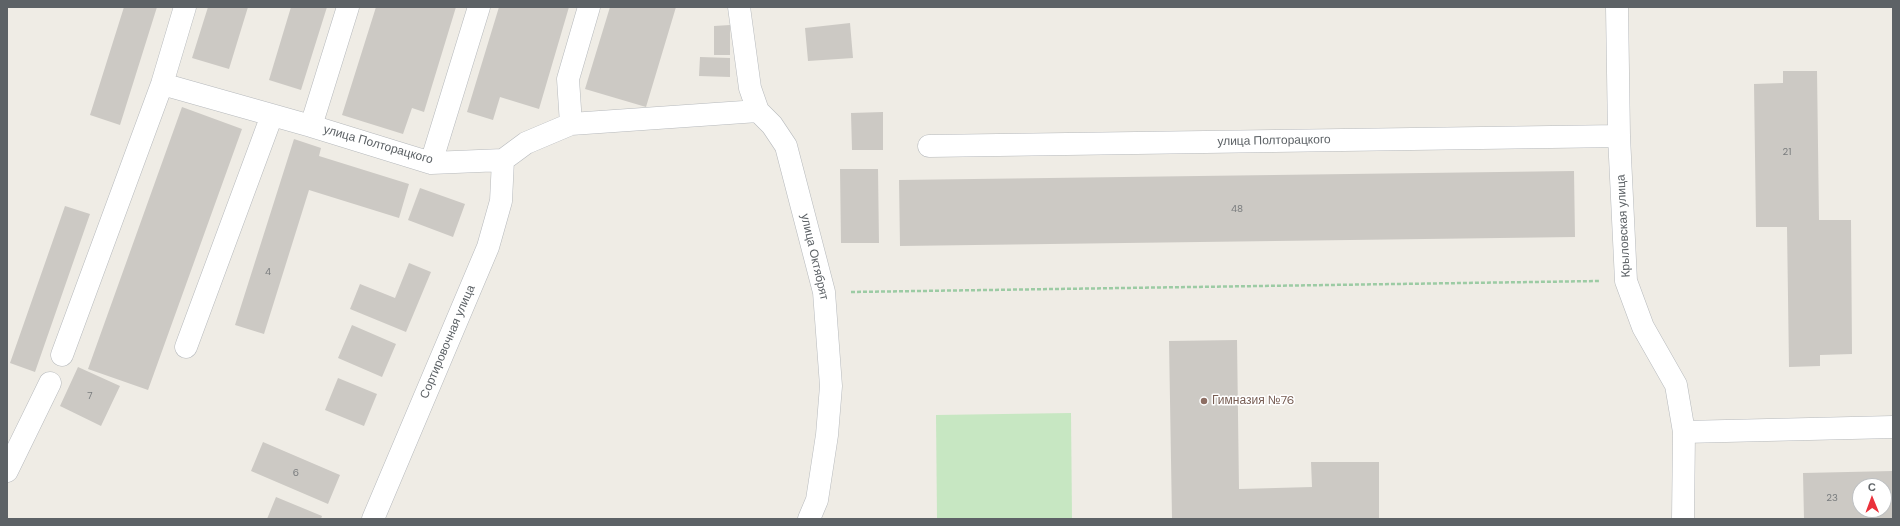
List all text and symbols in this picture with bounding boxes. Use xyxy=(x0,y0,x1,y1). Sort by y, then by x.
street label: улица Полторацкого xyxy=(322,122,434,168)
street label: улица Полторацкого xyxy=(1217,133,1331,149)
house number: 21 xyxy=(1783,146,1791,158)
street label: Крыловская улица xyxy=(1614,174,1634,278)
house number: 48 xyxy=(1231,203,1243,215)
street label: улица Октябрят xyxy=(797,212,831,302)
house number: 4 xyxy=(265,266,271,278)
street label: Сортировочная улица xyxy=(418,283,478,401)
house number: 7 xyxy=(87,390,93,402)
place label: Гимназия №76 xyxy=(1212,394,1294,408)
marker: Гимназия №76 xyxy=(1199,396,1209,406)
house number: 6 xyxy=(293,467,299,479)
north arrow xyxy=(1852,478,1892,518)
text: С xyxy=(1868,480,1876,494)
house number: 23 xyxy=(1826,492,1838,504)

